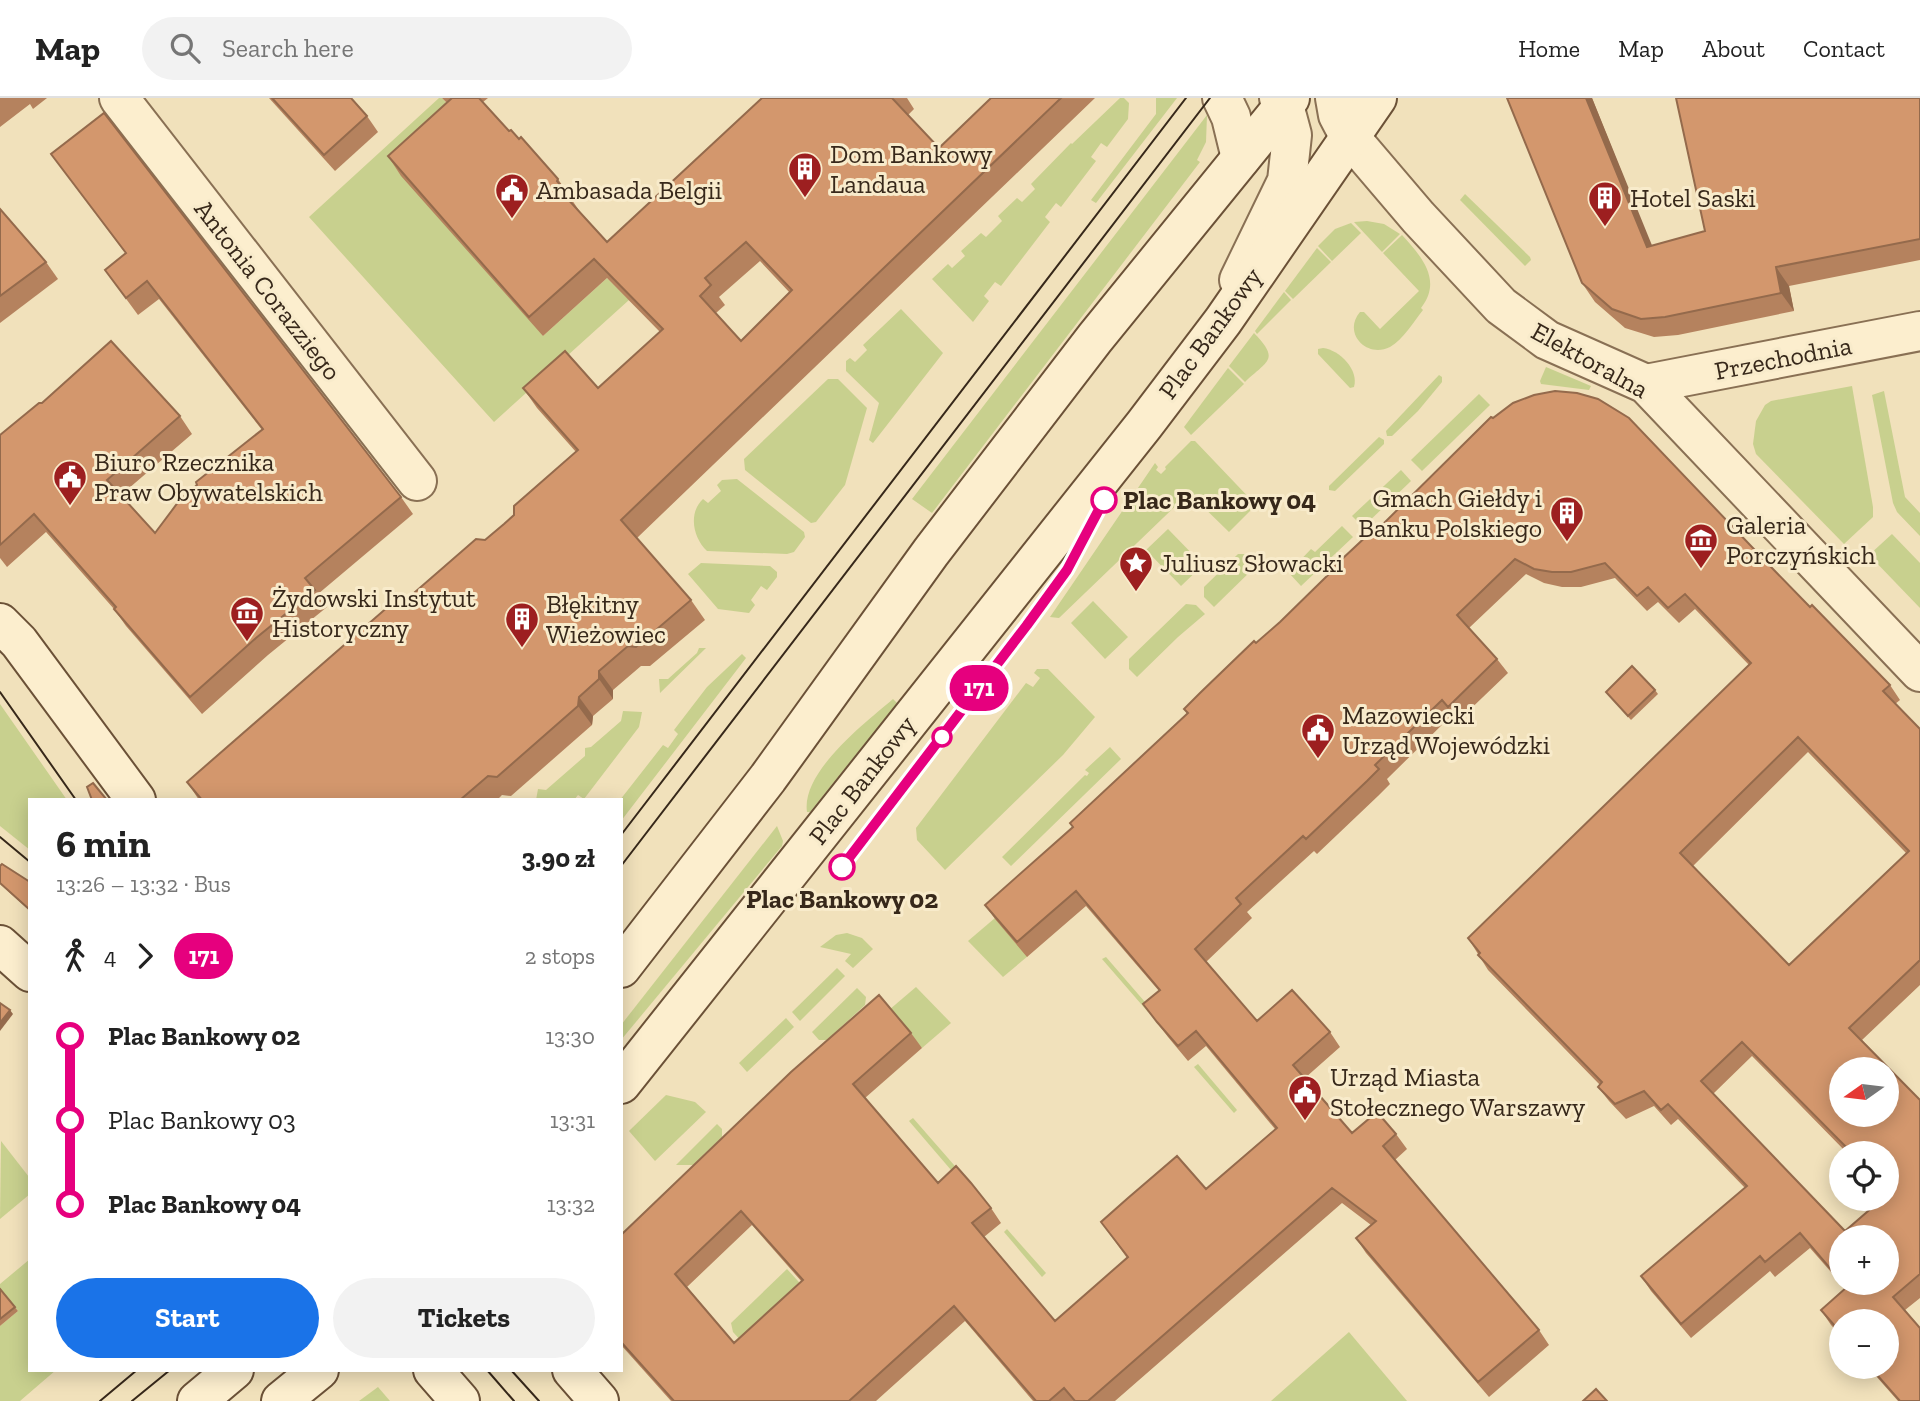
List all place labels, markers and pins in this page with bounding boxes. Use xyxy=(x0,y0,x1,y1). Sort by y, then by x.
place label: Dom Bankowy Landaua xyxy=(830,138,993,200)
building icon: Dom Bankowy Landaua xyxy=(786,150,824,199)
public building icon: Ambasada Belgii xyxy=(493,171,531,220)
place label: Ambasada Belgii xyxy=(536,174,722,206)
building icon: Hotel Saski xyxy=(1586,179,1624,228)
place label: Hotel Saski xyxy=(1630,182,1756,214)
place label: Biuro Rzecznika Praw Obywatelskich xyxy=(94,446,323,508)
public building icon: Biuro Rzecznika Praw Obywatelskich xyxy=(51,458,89,507)
place label: Gmach Giełdy i Banku Polskiego xyxy=(1358,482,1542,544)
place label: Plac Bankowy 04 xyxy=(1123,484,1316,516)
marker: Plac Bankowy 04 xyxy=(1091,487,1117,513)
building icon: Gmach Giełdy i Banku Polskiego xyxy=(1548,494,1586,543)
place label: Galeria Porczyńskich xyxy=(1726,509,1876,571)
museum icon: Galeria Porczyńskich xyxy=(1682,521,1720,570)
place icon: Juliusz Słowacki xyxy=(1117,544,1155,593)
place label: Juliusz Słowacki xyxy=(1160,547,1343,579)
place label: Żydowski Instytut Historyczny xyxy=(272,582,476,644)
place label: Błękitny Wieżowiec xyxy=(546,588,666,650)
museum icon: Żydowski Instytut Historyczny xyxy=(228,594,266,643)
building icon: Błękitny Wieżowiec xyxy=(503,600,541,649)
place label: Mazowiecki Urząd Wojewódzki xyxy=(1342,699,1550,761)
public building icon: Mazowiecki Urząd Wojewódzki xyxy=(1299,711,1337,760)
unlabelled marker xyxy=(932,727,952,747)
marker: Plac Bankowy 02 xyxy=(829,854,855,880)
place label: Plac Bankowy 02 xyxy=(746,883,938,915)
place label: Urząd Miasta Stołecznego Warszawy xyxy=(1330,1061,1586,1123)
public building icon: Urząd Miasta Stołecznego Warszawy xyxy=(1286,1073,1324,1122)

